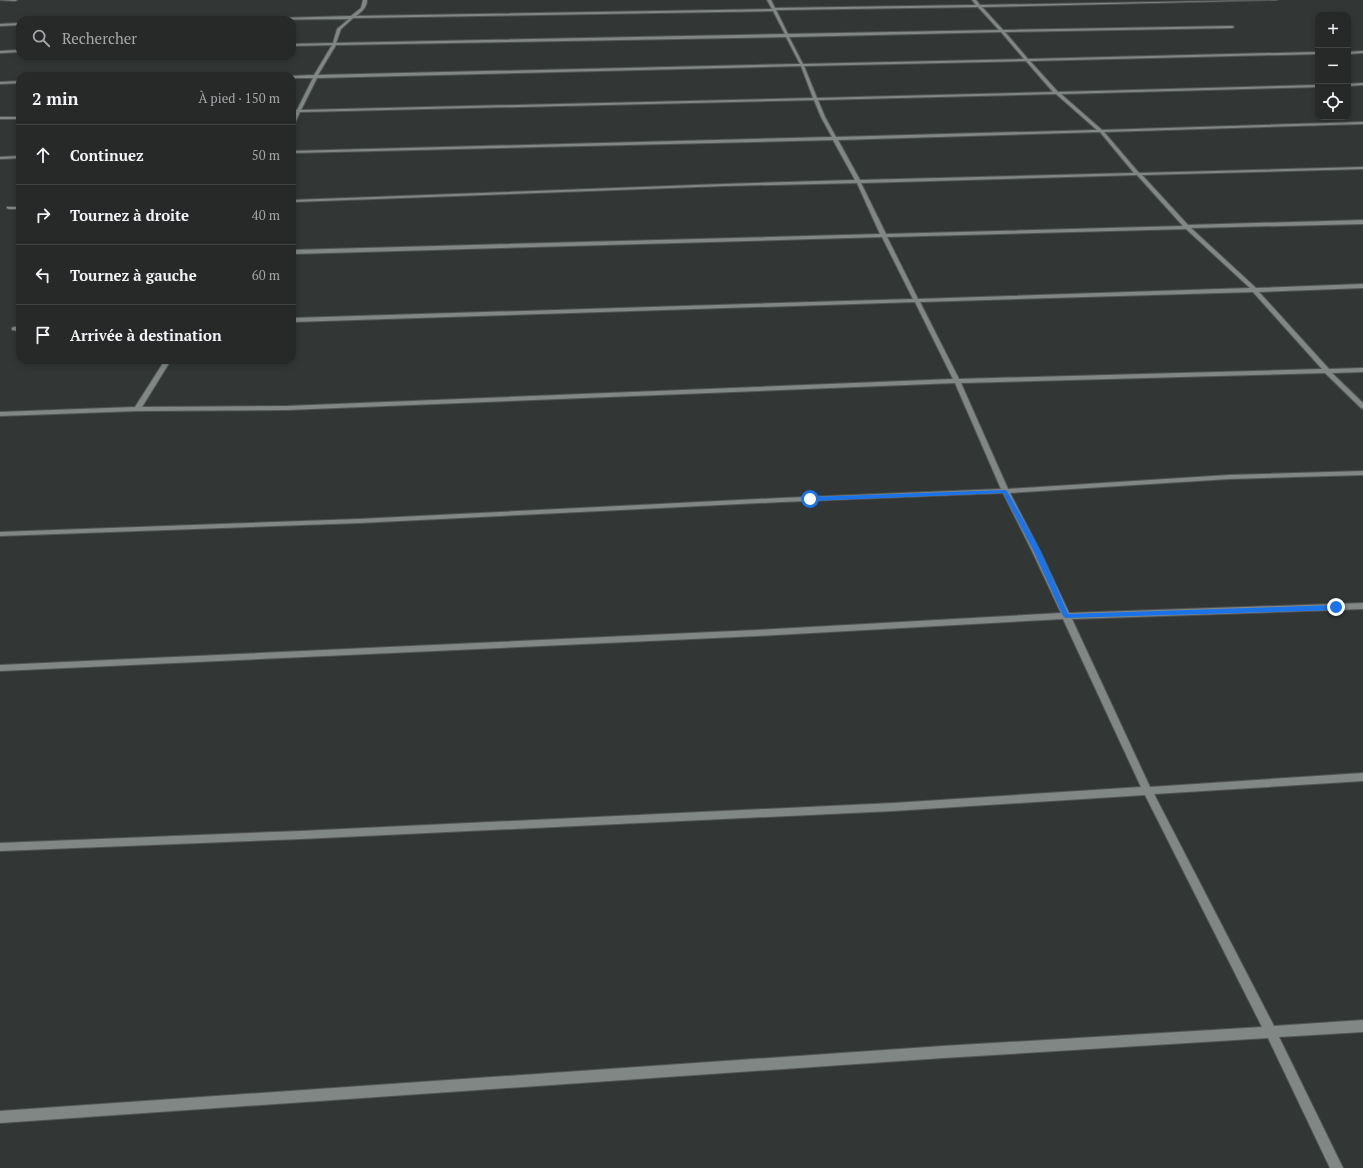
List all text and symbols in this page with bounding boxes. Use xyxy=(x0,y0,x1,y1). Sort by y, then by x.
map controls xyxy=(1315,12,1351,120)
button: + xyxy=(1315,12,1351,48)
search box xyxy=(16,16,296,60)
icon: search xyxy=(30,27,52,49)
text: Rechercher xyxy=(62,28,137,48)
button: − xyxy=(1315,48,1351,84)
button: locate xyxy=(1315,84,1351,120)
text: 2 min xyxy=(32,87,79,110)
text: À pied · 150 m xyxy=(199,89,280,107)
icon: ahead xyxy=(32,144,54,166)
text: Continuez xyxy=(70,145,144,165)
text: 50 m xyxy=(252,146,280,164)
icon: right xyxy=(32,204,54,226)
text: Tournez à droite xyxy=(70,205,189,225)
text: 40 m xyxy=(252,206,280,224)
icon: left xyxy=(32,264,54,286)
text: Tournez à gauche xyxy=(70,265,197,285)
text: 60 m xyxy=(252,266,280,284)
icon: arrive xyxy=(32,324,54,346)
text: Arrivée à destination xyxy=(70,325,222,345)
route start xyxy=(801,490,819,508)
route end xyxy=(1327,598,1345,616)

